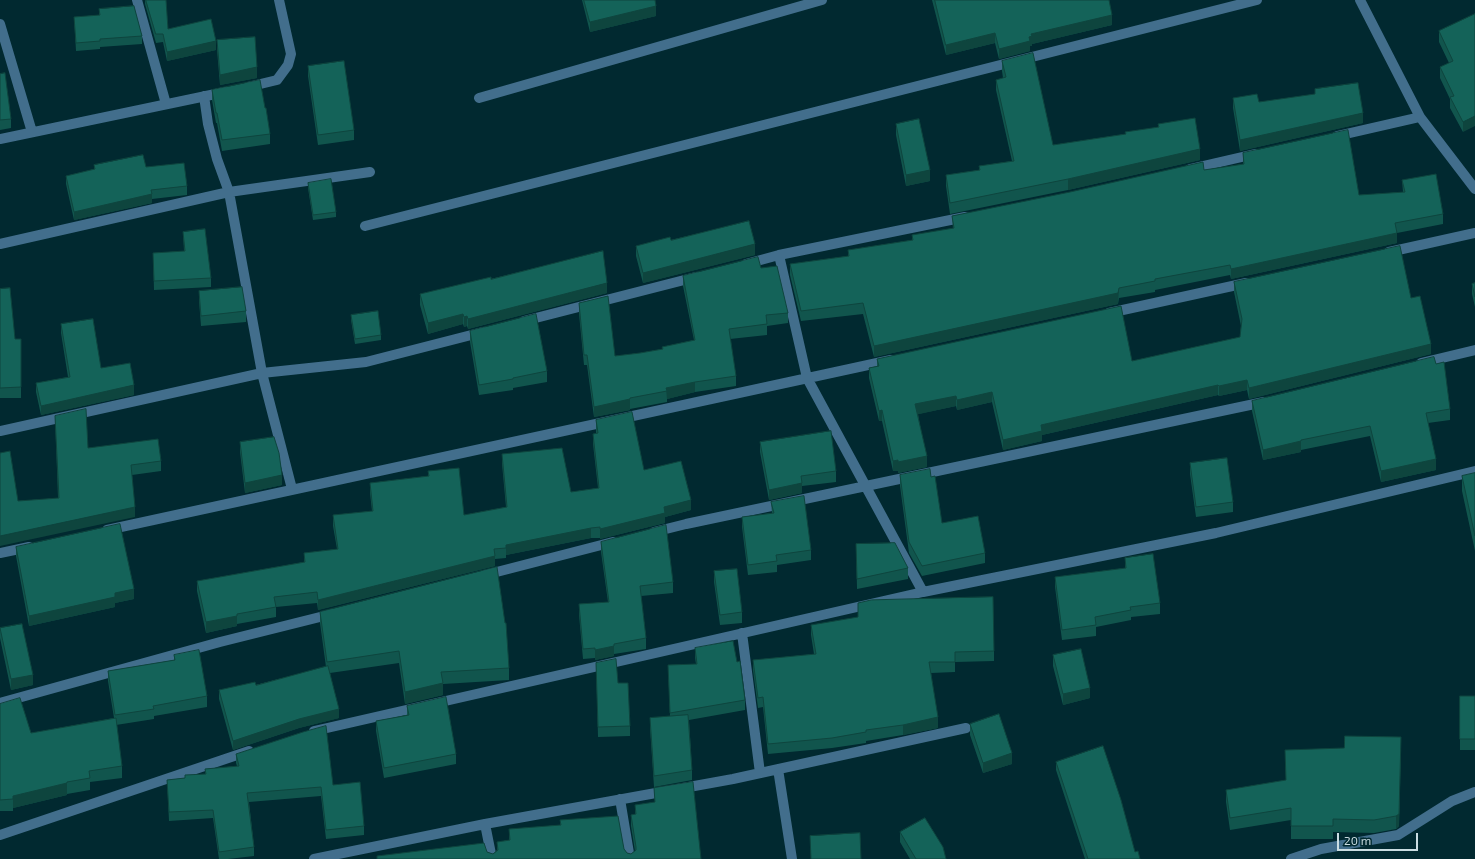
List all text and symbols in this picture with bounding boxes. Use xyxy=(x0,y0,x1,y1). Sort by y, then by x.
scale bar xyxy=(1339,825,1420,851)
text: 20 m xyxy=(1344,833,1371,847)

